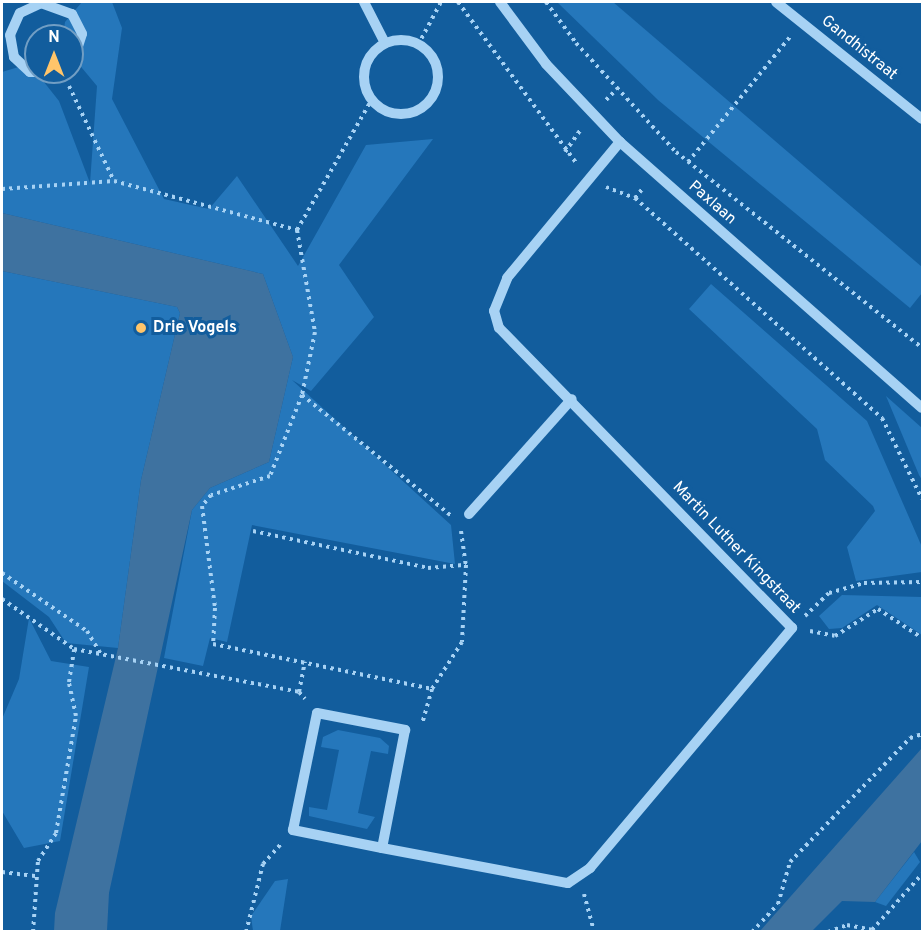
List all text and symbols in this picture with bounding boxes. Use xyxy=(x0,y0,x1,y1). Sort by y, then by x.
street label: Gandhistraat xyxy=(817,11,901,85)
north arrow xyxy=(24,24,84,84)
text: N xyxy=(48,28,60,48)
street label: Paxlaan xyxy=(684,177,740,229)
place label: Drie Vogels xyxy=(153,318,238,338)
marker: Drie Vogels xyxy=(134,321,148,335)
street label: Martin Luther Kingstraat xyxy=(668,478,804,618)

